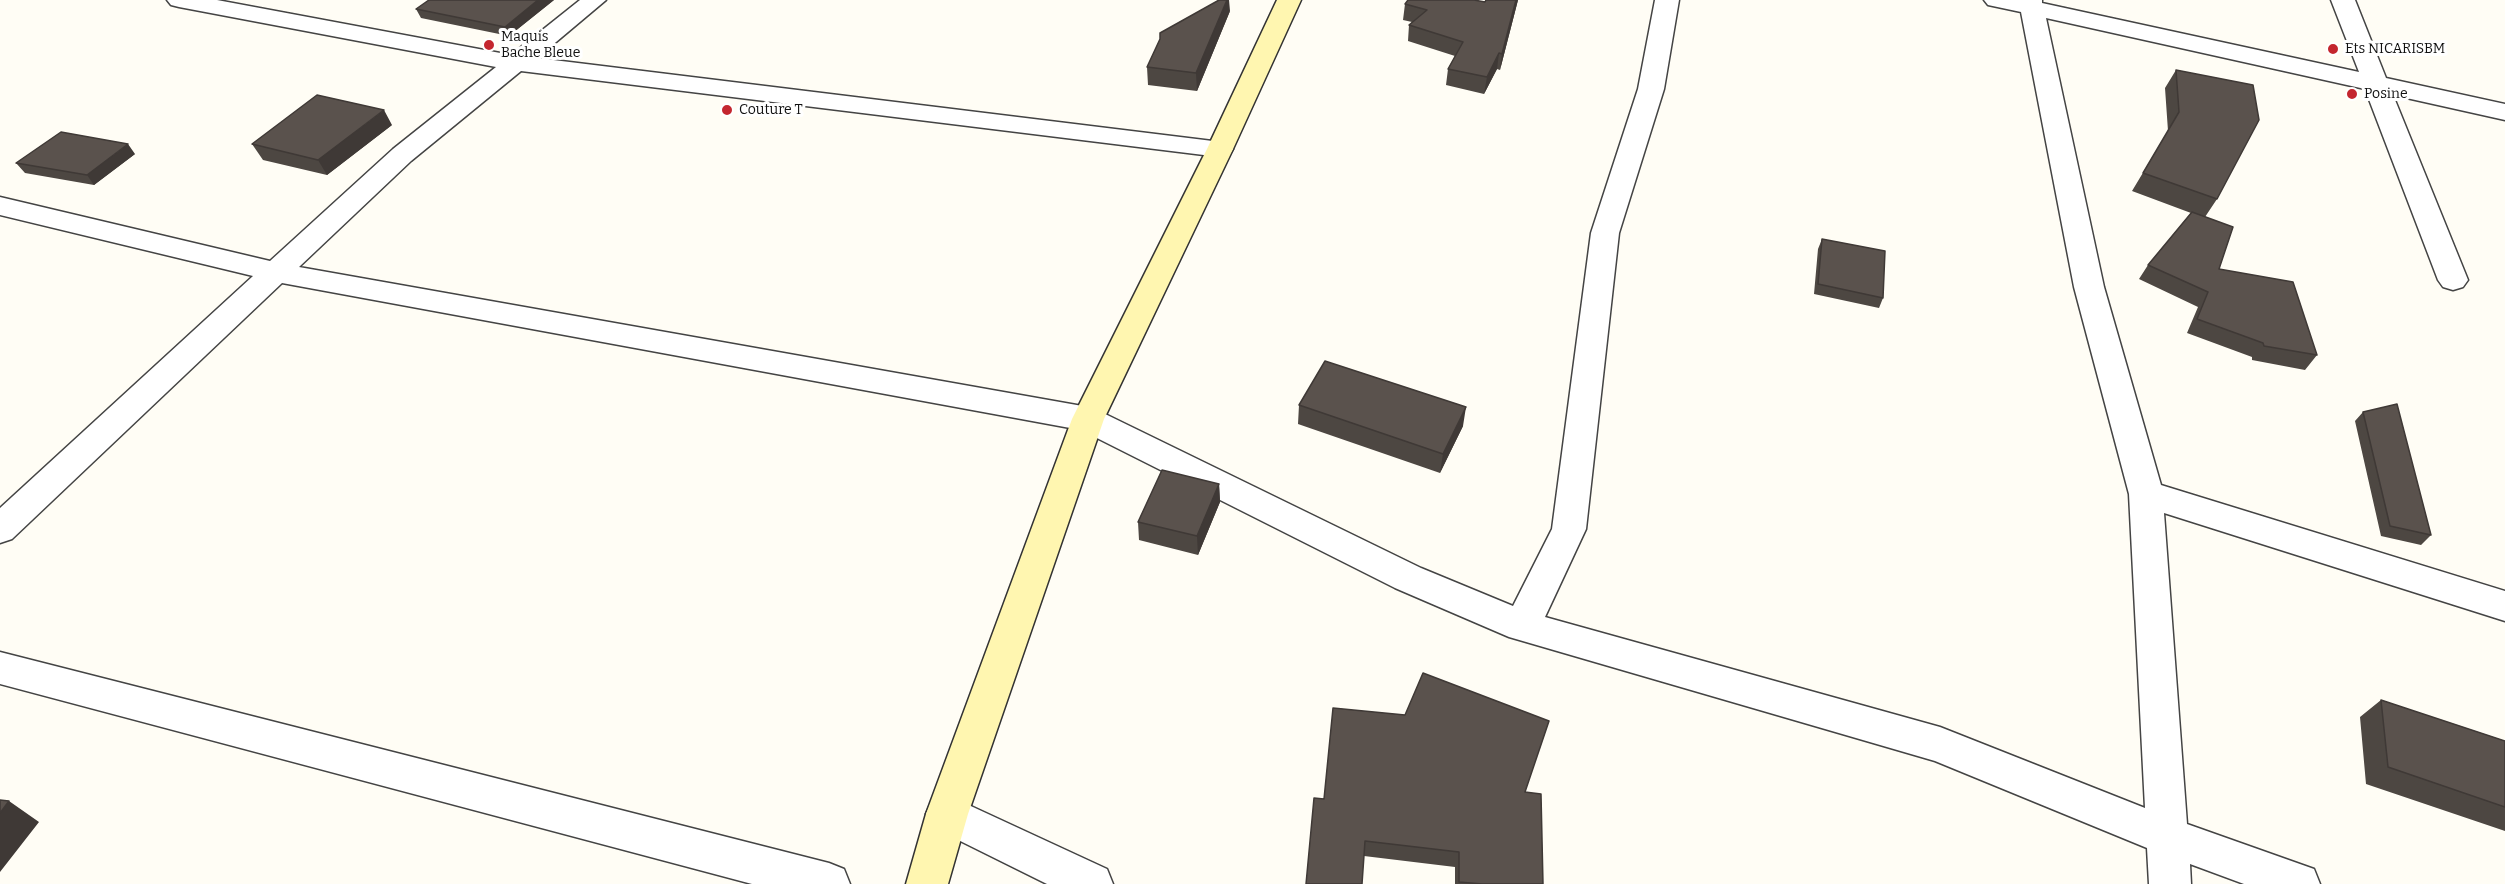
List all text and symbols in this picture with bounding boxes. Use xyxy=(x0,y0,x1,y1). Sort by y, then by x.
place label: Maquis Bache Bleue xyxy=(501,29,580,62)
marker: Maquis Bache Bleue xyxy=(482,38,496,52)
place label: Ets NICARISBM xyxy=(2345,41,2445,57)
marker: Ets NICARISBM xyxy=(2326,42,2340,56)
place label: Posine xyxy=(2364,86,2408,102)
marker: Posine xyxy=(2345,87,2359,101)
place label: Couture T xyxy=(739,102,803,118)
marker: Couture T xyxy=(720,103,734,117)

